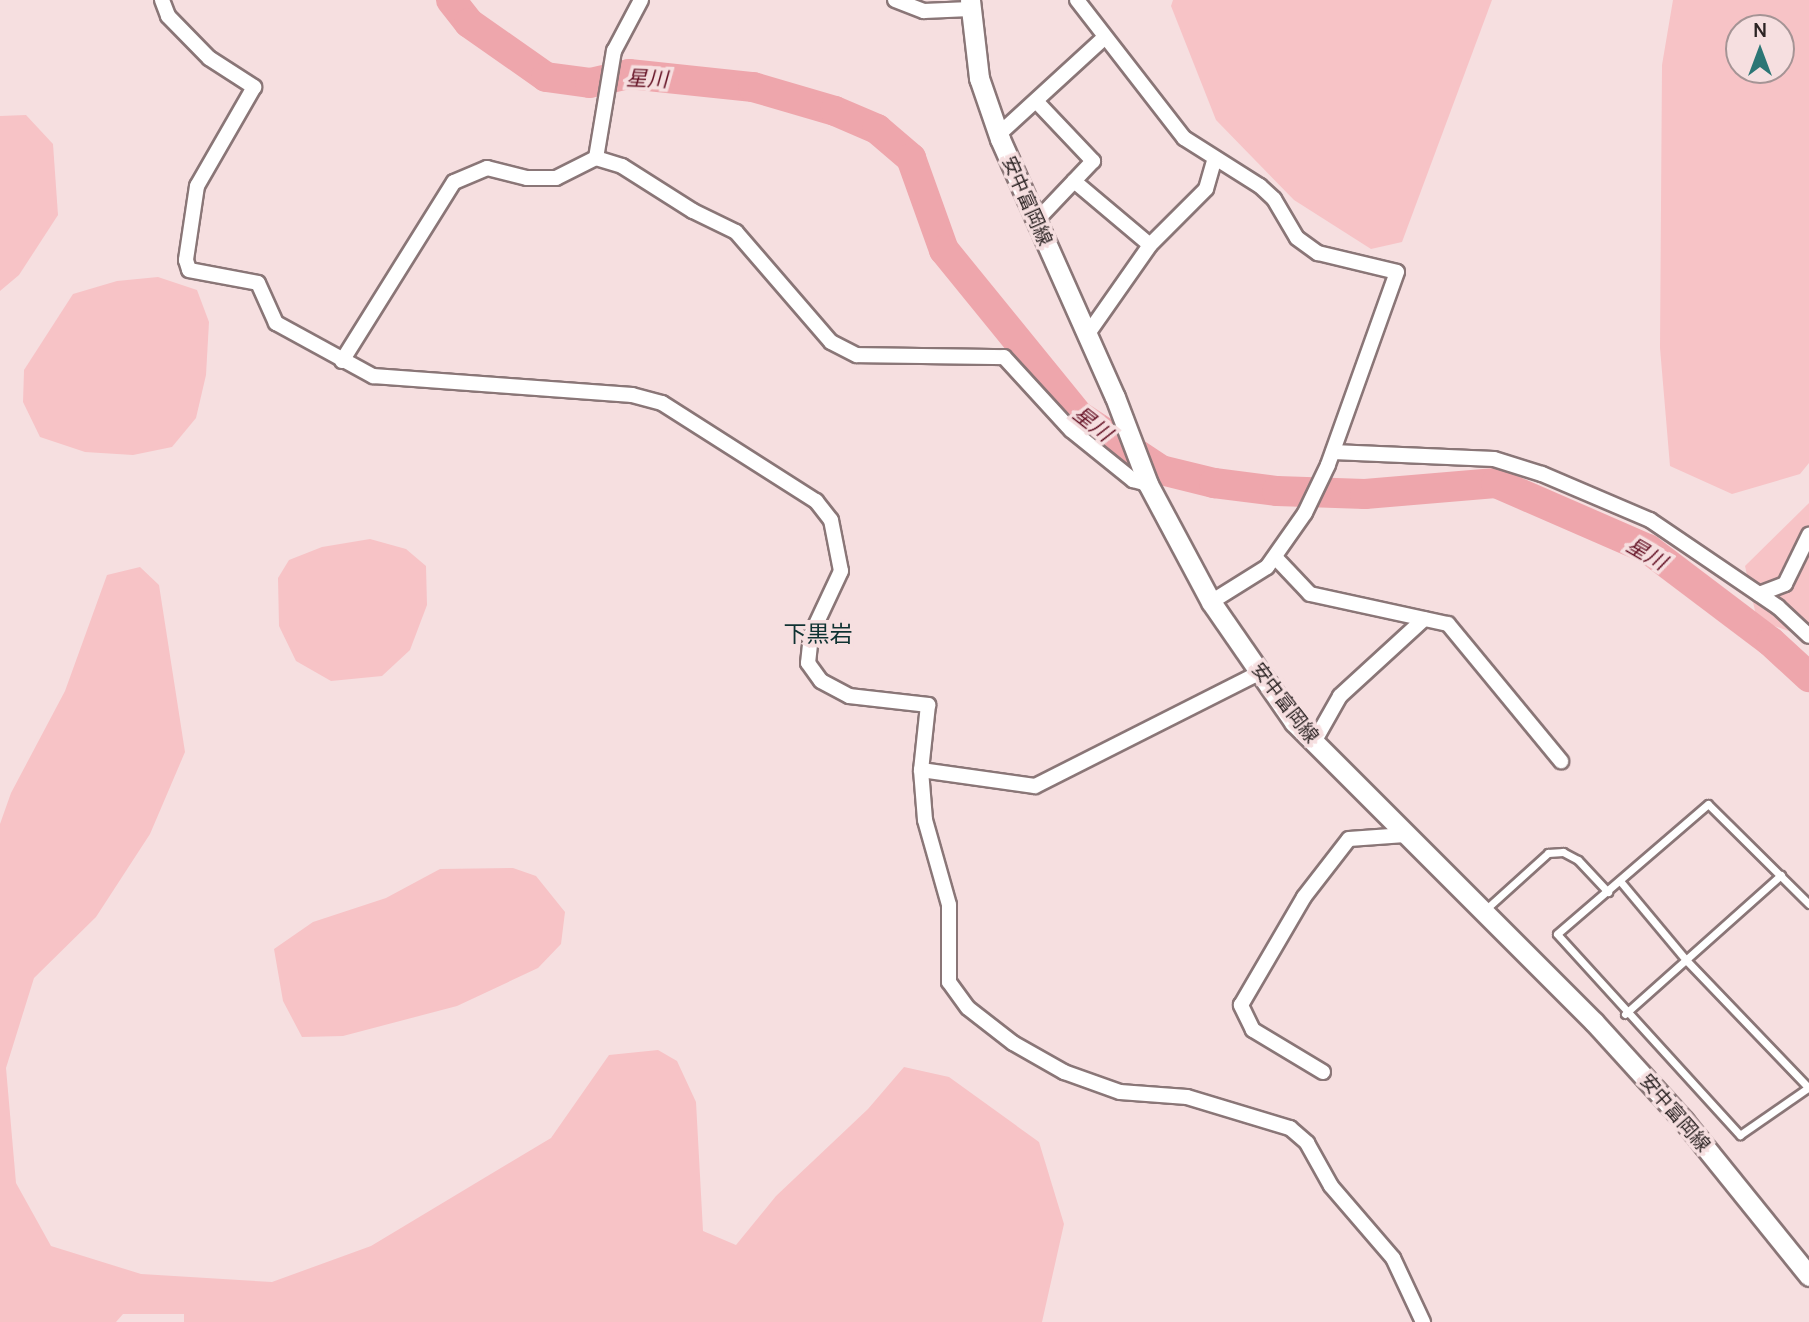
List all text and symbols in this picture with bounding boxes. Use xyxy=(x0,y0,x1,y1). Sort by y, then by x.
north arrow xyxy=(1725,14,1795,84)
text: N xyxy=(1753,17,1767,43)
water label: 星川 xyxy=(626,65,668,91)
street label: 安中富岡線 xyxy=(997,153,1057,249)
water label: 星川 xyxy=(1069,400,1117,446)
water label: 星川 xyxy=(1623,532,1671,574)
district label: 下黒岩 xyxy=(784,619,852,647)
street label: 安中富岡線 xyxy=(1247,659,1323,747)
street label: 安中富岡線 xyxy=(1635,1070,1715,1156)

